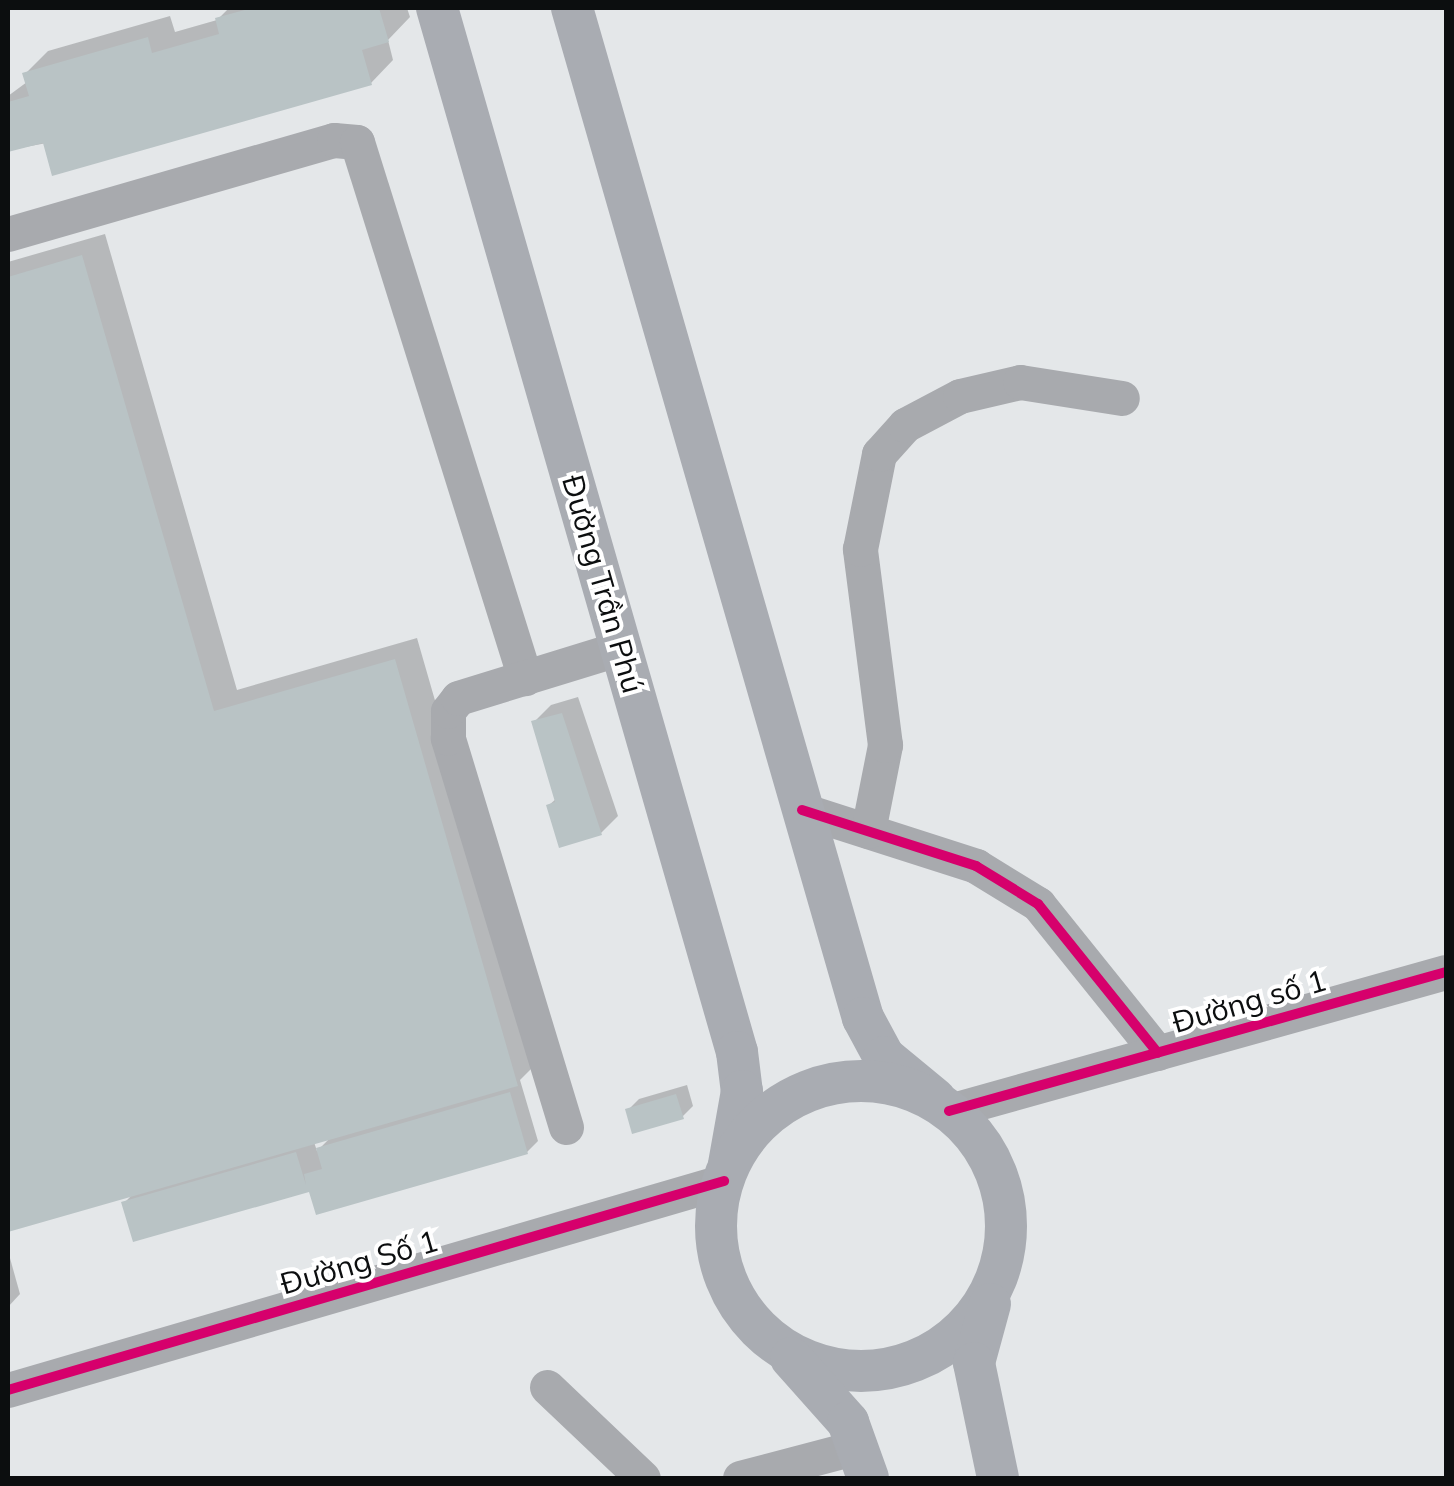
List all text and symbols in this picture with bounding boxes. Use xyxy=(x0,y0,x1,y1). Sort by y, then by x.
street label: Đường Trần Phú xyxy=(555,471,651,697)
street label: Đường số 1 xyxy=(1168,962,1330,1040)
street label: Đường Số 1 xyxy=(276,1222,442,1302)

